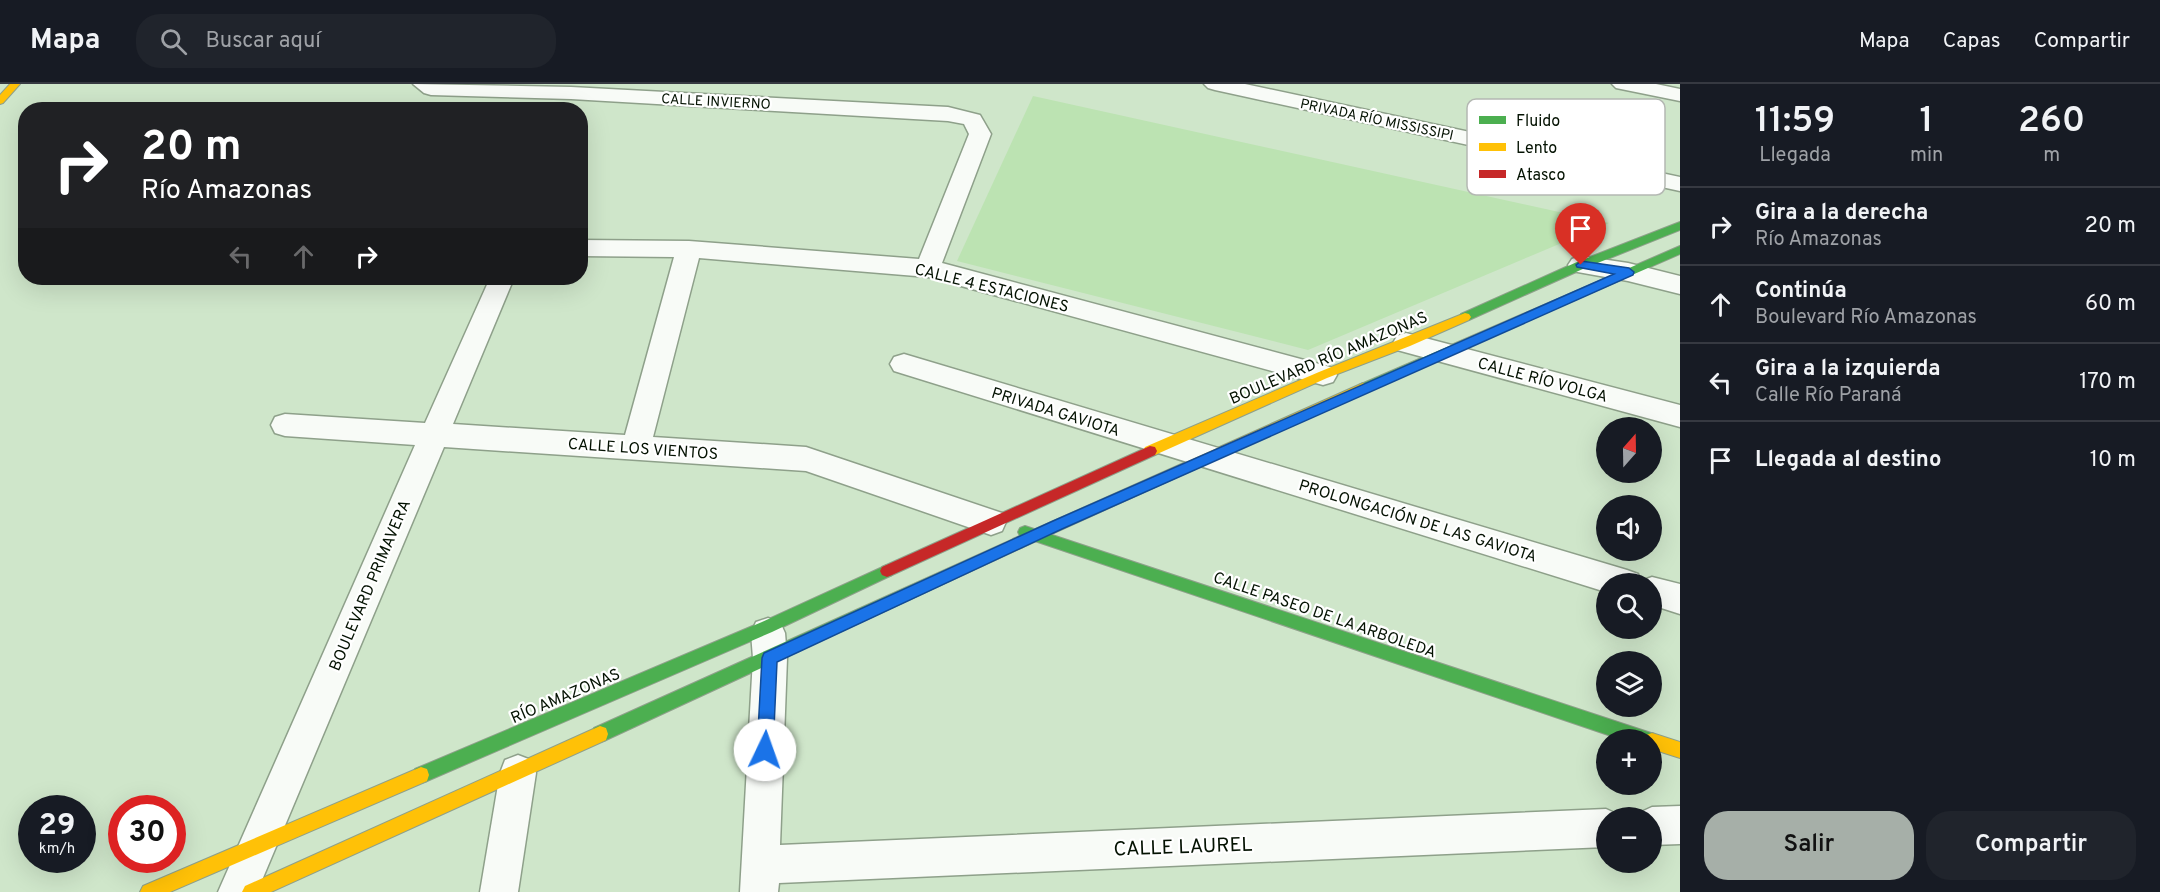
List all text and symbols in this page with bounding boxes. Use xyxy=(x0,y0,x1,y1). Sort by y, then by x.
search box xyxy=(136,14,556,68)
text: Mapa xyxy=(30,23,100,59)
icon: search xyxy=(157,25,190,58)
text: Buscar aquí xyxy=(205,28,321,55)
text: Mapa xyxy=(1859,28,1910,55)
text: Capas xyxy=(1943,28,2001,55)
text: Compartir xyxy=(2034,28,2130,55)
street label: CALLE INVIERNO xyxy=(661,91,771,114)
street label: PRIVADA RÍO MISSISSIPI xyxy=(1298,95,1455,145)
legend xyxy=(1467,99,1665,195)
text: 11:59 xyxy=(1755,99,1835,145)
text: 1 xyxy=(1920,99,1934,145)
text: 260 xyxy=(2018,99,2085,145)
text: Fluido xyxy=(1516,112,1560,132)
text: 20 m xyxy=(141,122,242,175)
icon: right xyxy=(42,126,120,204)
text: Lento xyxy=(1516,139,1557,159)
text: Llegada xyxy=(1759,143,1831,169)
text: min xyxy=(1910,143,1943,169)
text: m xyxy=(2043,143,2060,169)
text: Atasco xyxy=(1516,166,1565,186)
text: Río Amazonas xyxy=(141,174,312,208)
text: Gira a la derecha xyxy=(1755,200,1928,227)
pin xyxy=(1555,203,1606,265)
icon: right xyxy=(1704,210,1737,243)
icon: arrive xyxy=(1564,212,1597,245)
text: 20 m xyxy=(2085,213,2136,240)
text: Río Amazonas xyxy=(1755,227,1882,253)
icon: left xyxy=(224,240,257,273)
icon: ahead xyxy=(287,240,320,273)
icon: right xyxy=(350,240,383,273)
street label: CALLE 4 ESTACIONES xyxy=(912,260,1071,318)
text: Continúa xyxy=(1755,278,1847,305)
icon: ahead xyxy=(1704,288,1737,321)
text: 60 m xyxy=(2085,291,2136,318)
text: Boulevard Río Amazonas xyxy=(1755,305,1977,331)
street label: BOULEVARD RÍO AMAZONAS xyxy=(1226,306,1431,410)
street label: CALLE RÍO VOLGA xyxy=(1475,352,1610,408)
text: Gira a la izquierda xyxy=(1755,356,1941,383)
icon: left xyxy=(1704,366,1737,399)
text: 170 m xyxy=(2079,369,2136,396)
text: Calle Río Paraná xyxy=(1755,383,1902,409)
street label: PRIVADA GAVIOTA xyxy=(989,384,1122,442)
north arrow xyxy=(1596,417,1662,483)
map controls xyxy=(1596,417,1662,873)
street label: CALLE LOS VIENTOS xyxy=(567,435,719,465)
icon: arrive xyxy=(1704,444,1737,477)
text: Llegada al destino xyxy=(1755,447,1941,474)
text: 10 m xyxy=(2090,447,2136,474)
street label: PROLONGACIÓN DE LAS GAVIOTA xyxy=(1296,474,1540,568)
button: sound xyxy=(1596,495,1662,561)
street label: BOULEVARD PRIMAVERA xyxy=(326,497,416,674)
street label: CALLE PASEO DE LA ARBOLEDA xyxy=(1210,568,1439,664)
button: search xyxy=(1596,573,1662,639)
button: layers xyxy=(1596,651,1662,717)
street label: RÍO AMAZONAS xyxy=(507,663,624,729)
position arrow xyxy=(733,718,797,782)
button: + xyxy=(1596,729,1662,795)
speed limit sign: 30 xyxy=(108,795,186,873)
button: − xyxy=(1596,807,1662,873)
text: 29 xyxy=(39,808,75,845)
button: Salir xyxy=(1704,811,1914,880)
button: Compartir xyxy=(1926,811,2136,880)
street label: CALLE LAUREL xyxy=(1113,833,1253,863)
text: km/h xyxy=(39,840,75,859)

